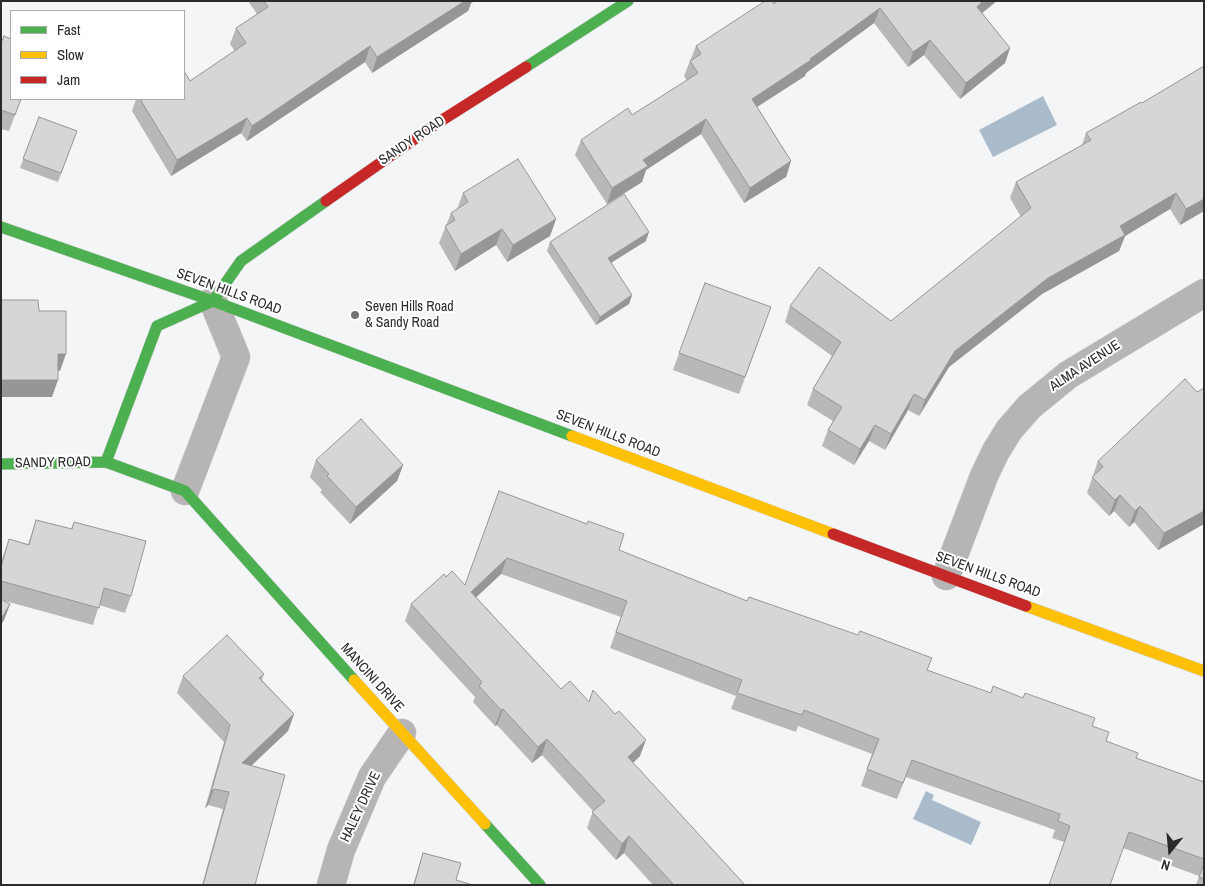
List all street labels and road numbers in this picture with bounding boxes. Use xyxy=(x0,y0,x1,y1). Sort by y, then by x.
street label: SANDY ROAD xyxy=(376,113,448,169)
street label: SEVEN HILLS ROAD xyxy=(174,265,284,319)
street label: ALMA AVENUE xyxy=(1047,337,1123,395)
street label: SEVEN HILLS ROAD xyxy=(553,406,663,462)
street label: SANDY ROAD xyxy=(15,454,91,472)
street label: SEVEN HILLS ROAD xyxy=(933,548,1043,602)
street label: MANCINI DRIVE xyxy=(337,640,407,716)
street label: HALEY DRIVE xyxy=(337,769,385,845)

